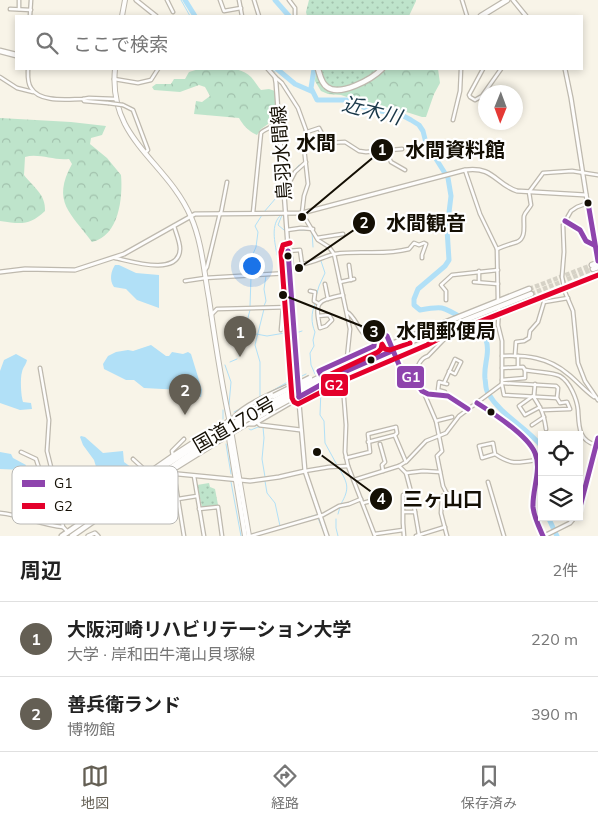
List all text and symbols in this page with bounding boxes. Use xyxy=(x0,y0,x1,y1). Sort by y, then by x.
search box xyxy=(15,15,583,70)
icon: search xyxy=(33,29,61,57)
text: ここで検索 xyxy=(73,32,168,56)
north arrow xyxy=(478,85,523,130)
water label: 近木川 xyxy=(340,91,406,130)
street label: 鳥羽水間線 xyxy=(266,105,296,201)
district label: 水間 xyxy=(296,130,336,155)
callout: 水間資料館 xyxy=(370,132,515,167)
text: 水間資料館 xyxy=(405,137,505,162)
text: 1 xyxy=(377,140,387,159)
unlabelled marker xyxy=(583,198,593,208)
callout: 水間観音 xyxy=(351,205,476,240)
text: 水間観音 xyxy=(386,210,466,235)
text: 2 xyxy=(359,213,369,232)
unlabelled marker xyxy=(283,251,293,261)
your location xyxy=(239,253,265,279)
callout: 水間郵便局 xyxy=(361,314,506,349)
pin: 1 xyxy=(224,316,256,357)
text: 水間郵便局 xyxy=(396,318,496,343)
text: 3 xyxy=(369,322,379,341)
unlabelled marker xyxy=(366,355,376,365)
line badge: G1 xyxy=(396,365,425,389)
text: G1 xyxy=(402,368,420,386)
line badge: G2 xyxy=(320,373,349,397)
pin: 2 xyxy=(169,374,201,415)
text: G2 xyxy=(325,376,343,394)
street label: 国道170号 xyxy=(189,391,279,457)
unlabelled marker xyxy=(486,407,496,417)
map controls xyxy=(538,431,583,521)
button: locate xyxy=(538,431,583,476)
legend xyxy=(12,466,178,524)
text: G1 xyxy=(54,474,73,492)
button: layers xyxy=(538,476,583,521)
callout: 三ヶ山口 xyxy=(368,481,493,516)
text: 三ヶ山口 xyxy=(403,486,483,511)
text: 4 xyxy=(376,489,386,508)
text: G2 xyxy=(54,497,73,515)
text: 周辺 xyxy=(20,557,62,583)
text: 2件 xyxy=(552,560,578,580)
text: 大阪河崎リハビリテーション大学 xyxy=(67,617,352,641)
text: 1 xyxy=(31,629,41,649)
text: 220 m xyxy=(531,629,578,649)
text: 大学 · 岸和田牛滝山貝塚線 xyxy=(67,644,255,664)
text: 善兵衛ランド xyxy=(67,692,181,716)
text: 2 xyxy=(31,704,41,724)
text: 390 m xyxy=(531,704,578,724)
text: 博物館 xyxy=(67,719,115,739)
tab: 地図 xyxy=(81,762,109,812)
tab: 経路 xyxy=(271,762,299,812)
tab: 保存済み xyxy=(461,762,517,812)

